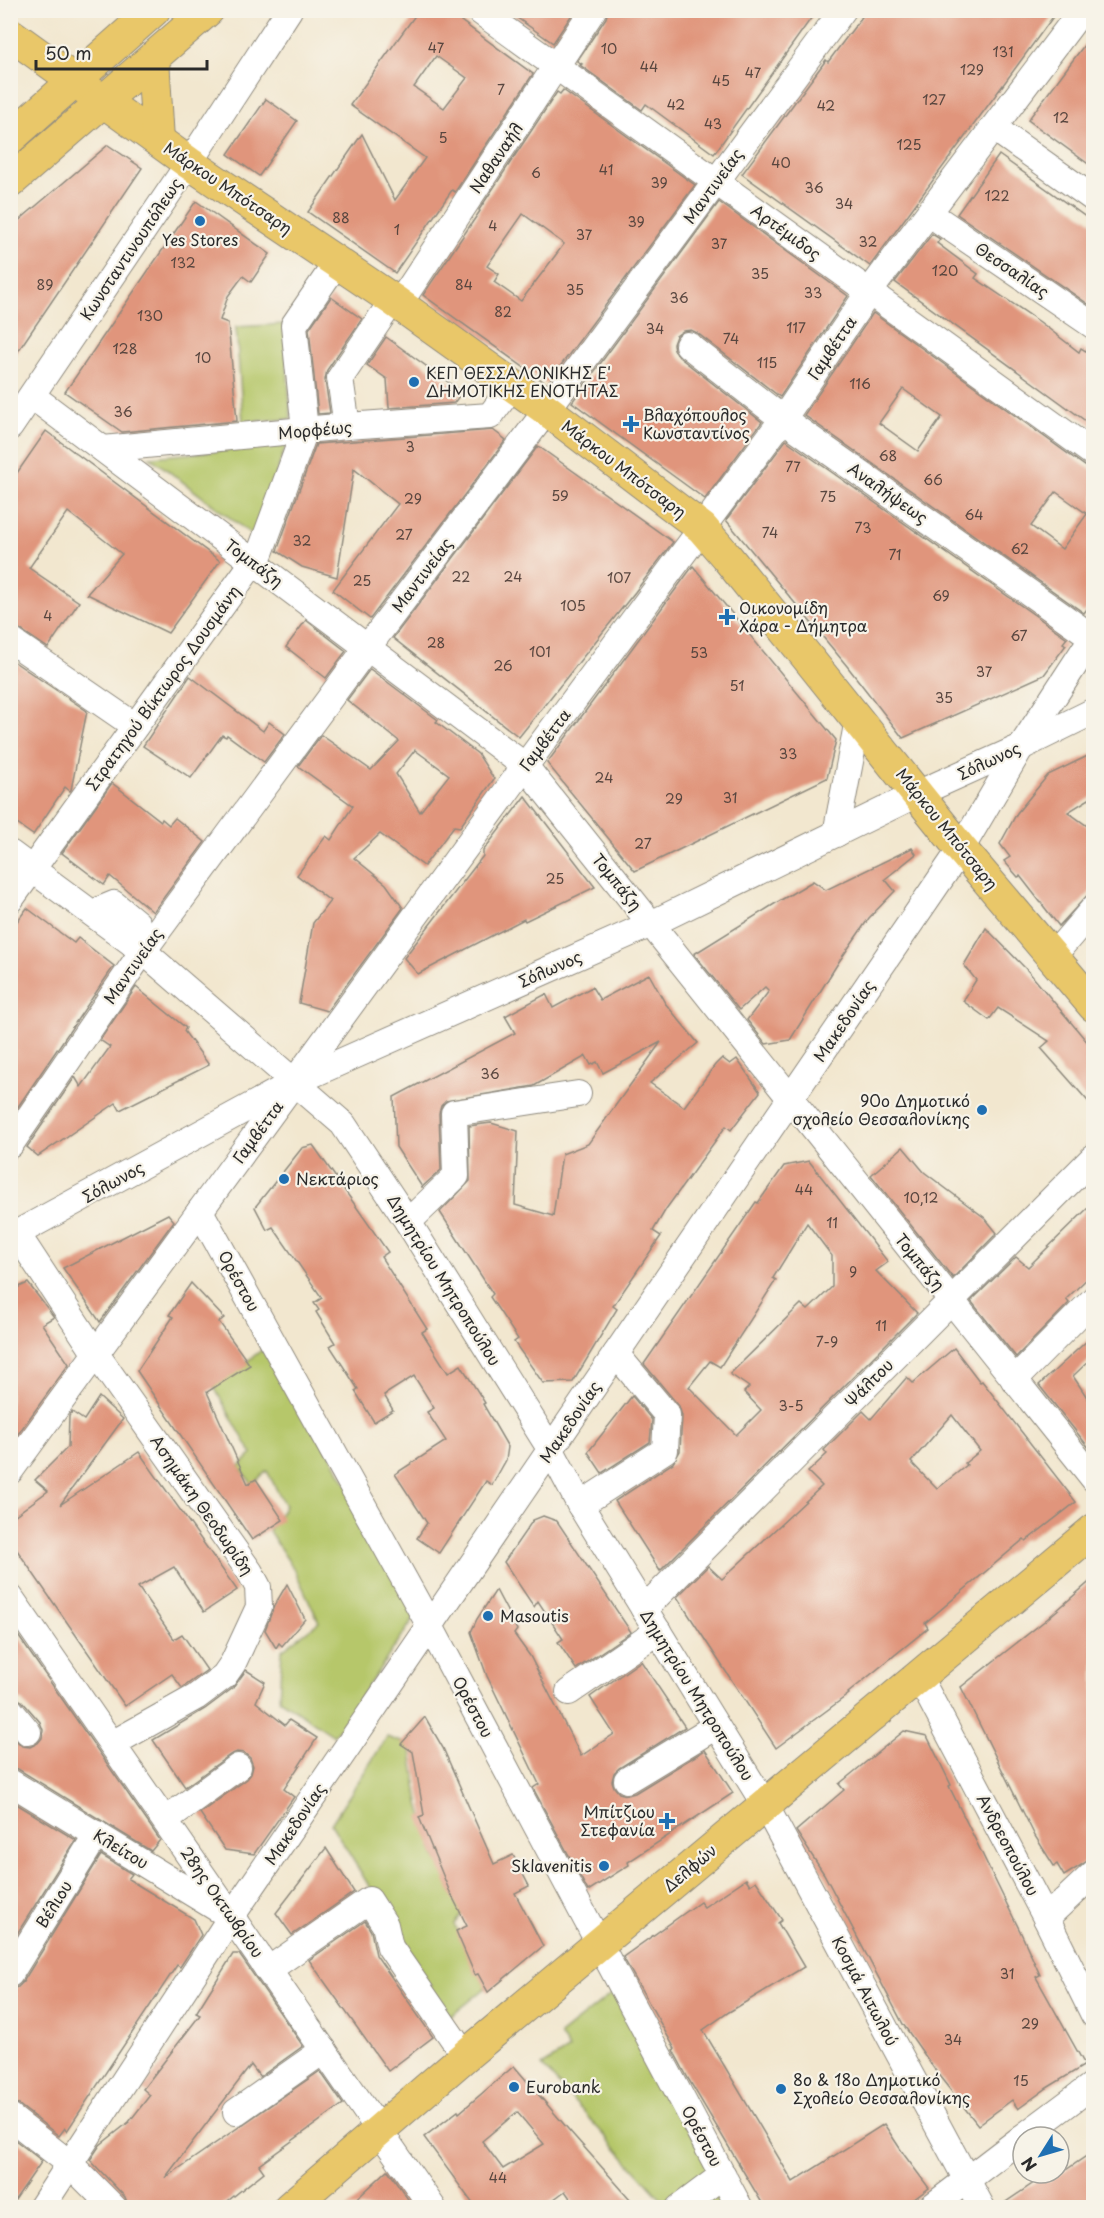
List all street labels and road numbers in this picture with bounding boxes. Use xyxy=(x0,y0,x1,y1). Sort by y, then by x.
street label: Ναθαναήλ xyxy=(463,117,528,198)
street label: Μάρκου Μπότσαρη xyxy=(159,135,298,239)
street label: Μαντινείας xyxy=(677,143,748,228)
street label: Κωνσταντινουπόλεως xyxy=(73,172,187,324)
street label: Αρτέμιδος xyxy=(747,198,827,265)
street label: Θεσσαλίας xyxy=(971,236,1054,303)
street label: Γαμβέττα xyxy=(801,310,862,384)
street label: Μάρκου Μπότσαρη xyxy=(557,413,692,523)
street label: Μορφέως xyxy=(277,414,353,444)
street label: Αναλήψεως xyxy=(844,456,933,529)
street label: Τομπάζη xyxy=(220,532,289,592)
street label: Μαντινείας xyxy=(385,532,457,617)
street label: Στρατηγού Βίκτωρος Δουσμάνη xyxy=(79,580,245,795)
street label: Γαμβέττα xyxy=(513,703,576,776)
street label: Σόλωνος xyxy=(953,735,1024,785)
street label: Μάρκου Μπότσαρη xyxy=(891,762,1004,894)
street label: Τομπάζη xyxy=(587,847,648,915)
street label: Μαντινείας xyxy=(97,922,167,1008)
street label: Σόλωνος xyxy=(514,944,585,993)
street label: Μακεδονίας xyxy=(807,975,880,1066)
street label: Γαμβέττα xyxy=(226,1095,289,1168)
street label: Σόλωνος xyxy=(78,1154,147,1208)
street label: Δημητρίου Μητροπούλου xyxy=(382,1189,508,1370)
street label: Τομπάζη xyxy=(890,1227,951,1295)
street label: Ορέστου xyxy=(213,1246,266,1315)
street label: Ψάλτου xyxy=(839,1353,898,1412)
street label: Μακεδονίας xyxy=(533,1376,606,1467)
street label: Ασημάκη Θεοδωρίδη xyxy=(145,1429,260,1579)
street label: Δημητρίου Μητροπούλου xyxy=(635,1604,761,1785)
street label: Ορέστου xyxy=(448,1672,500,1742)
street label: Μακεδονίας xyxy=(258,1778,331,1869)
street label: Ανδρεοπούλου xyxy=(972,1789,1046,1900)
street label: Κλείτου xyxy=(89,1822,154,1874)
street label: Δελφών xyxy=(657,1838,721,1897)
street label: 28ης Οκτωβρίου xyxy=(175,1841,270,1962)
street label: Βέλιου xyxy=(29,1875,77,1932)
street label: Κοσμά Αιτωλού xyxy=(827,1931,905,2050)
street label: Ορέστου xyxy=(677,2101,729,2171)

